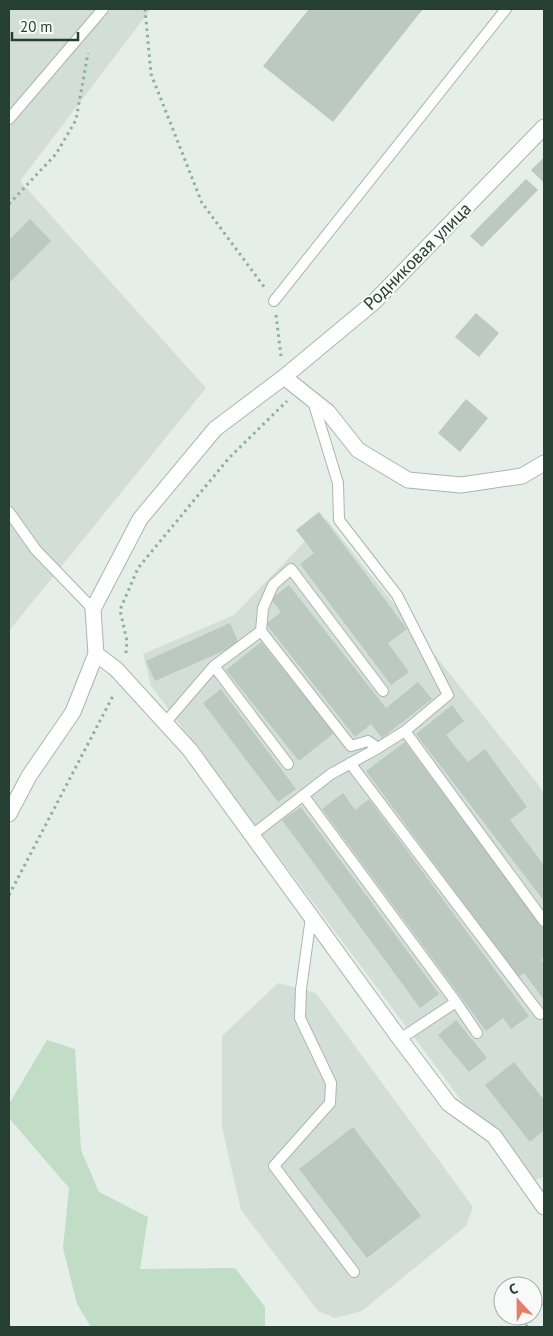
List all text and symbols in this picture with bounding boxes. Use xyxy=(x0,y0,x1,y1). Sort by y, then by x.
scale bar xyxy=(12,10,79,42)
text: 20 m xyxy=(20,17,53,36)
street label: Родниковая улица xyxy=(358,197,476,315)
north arrow xyxy=(493,1276,543,1326)
text: С xyxy=(506,1279,520,1299)

